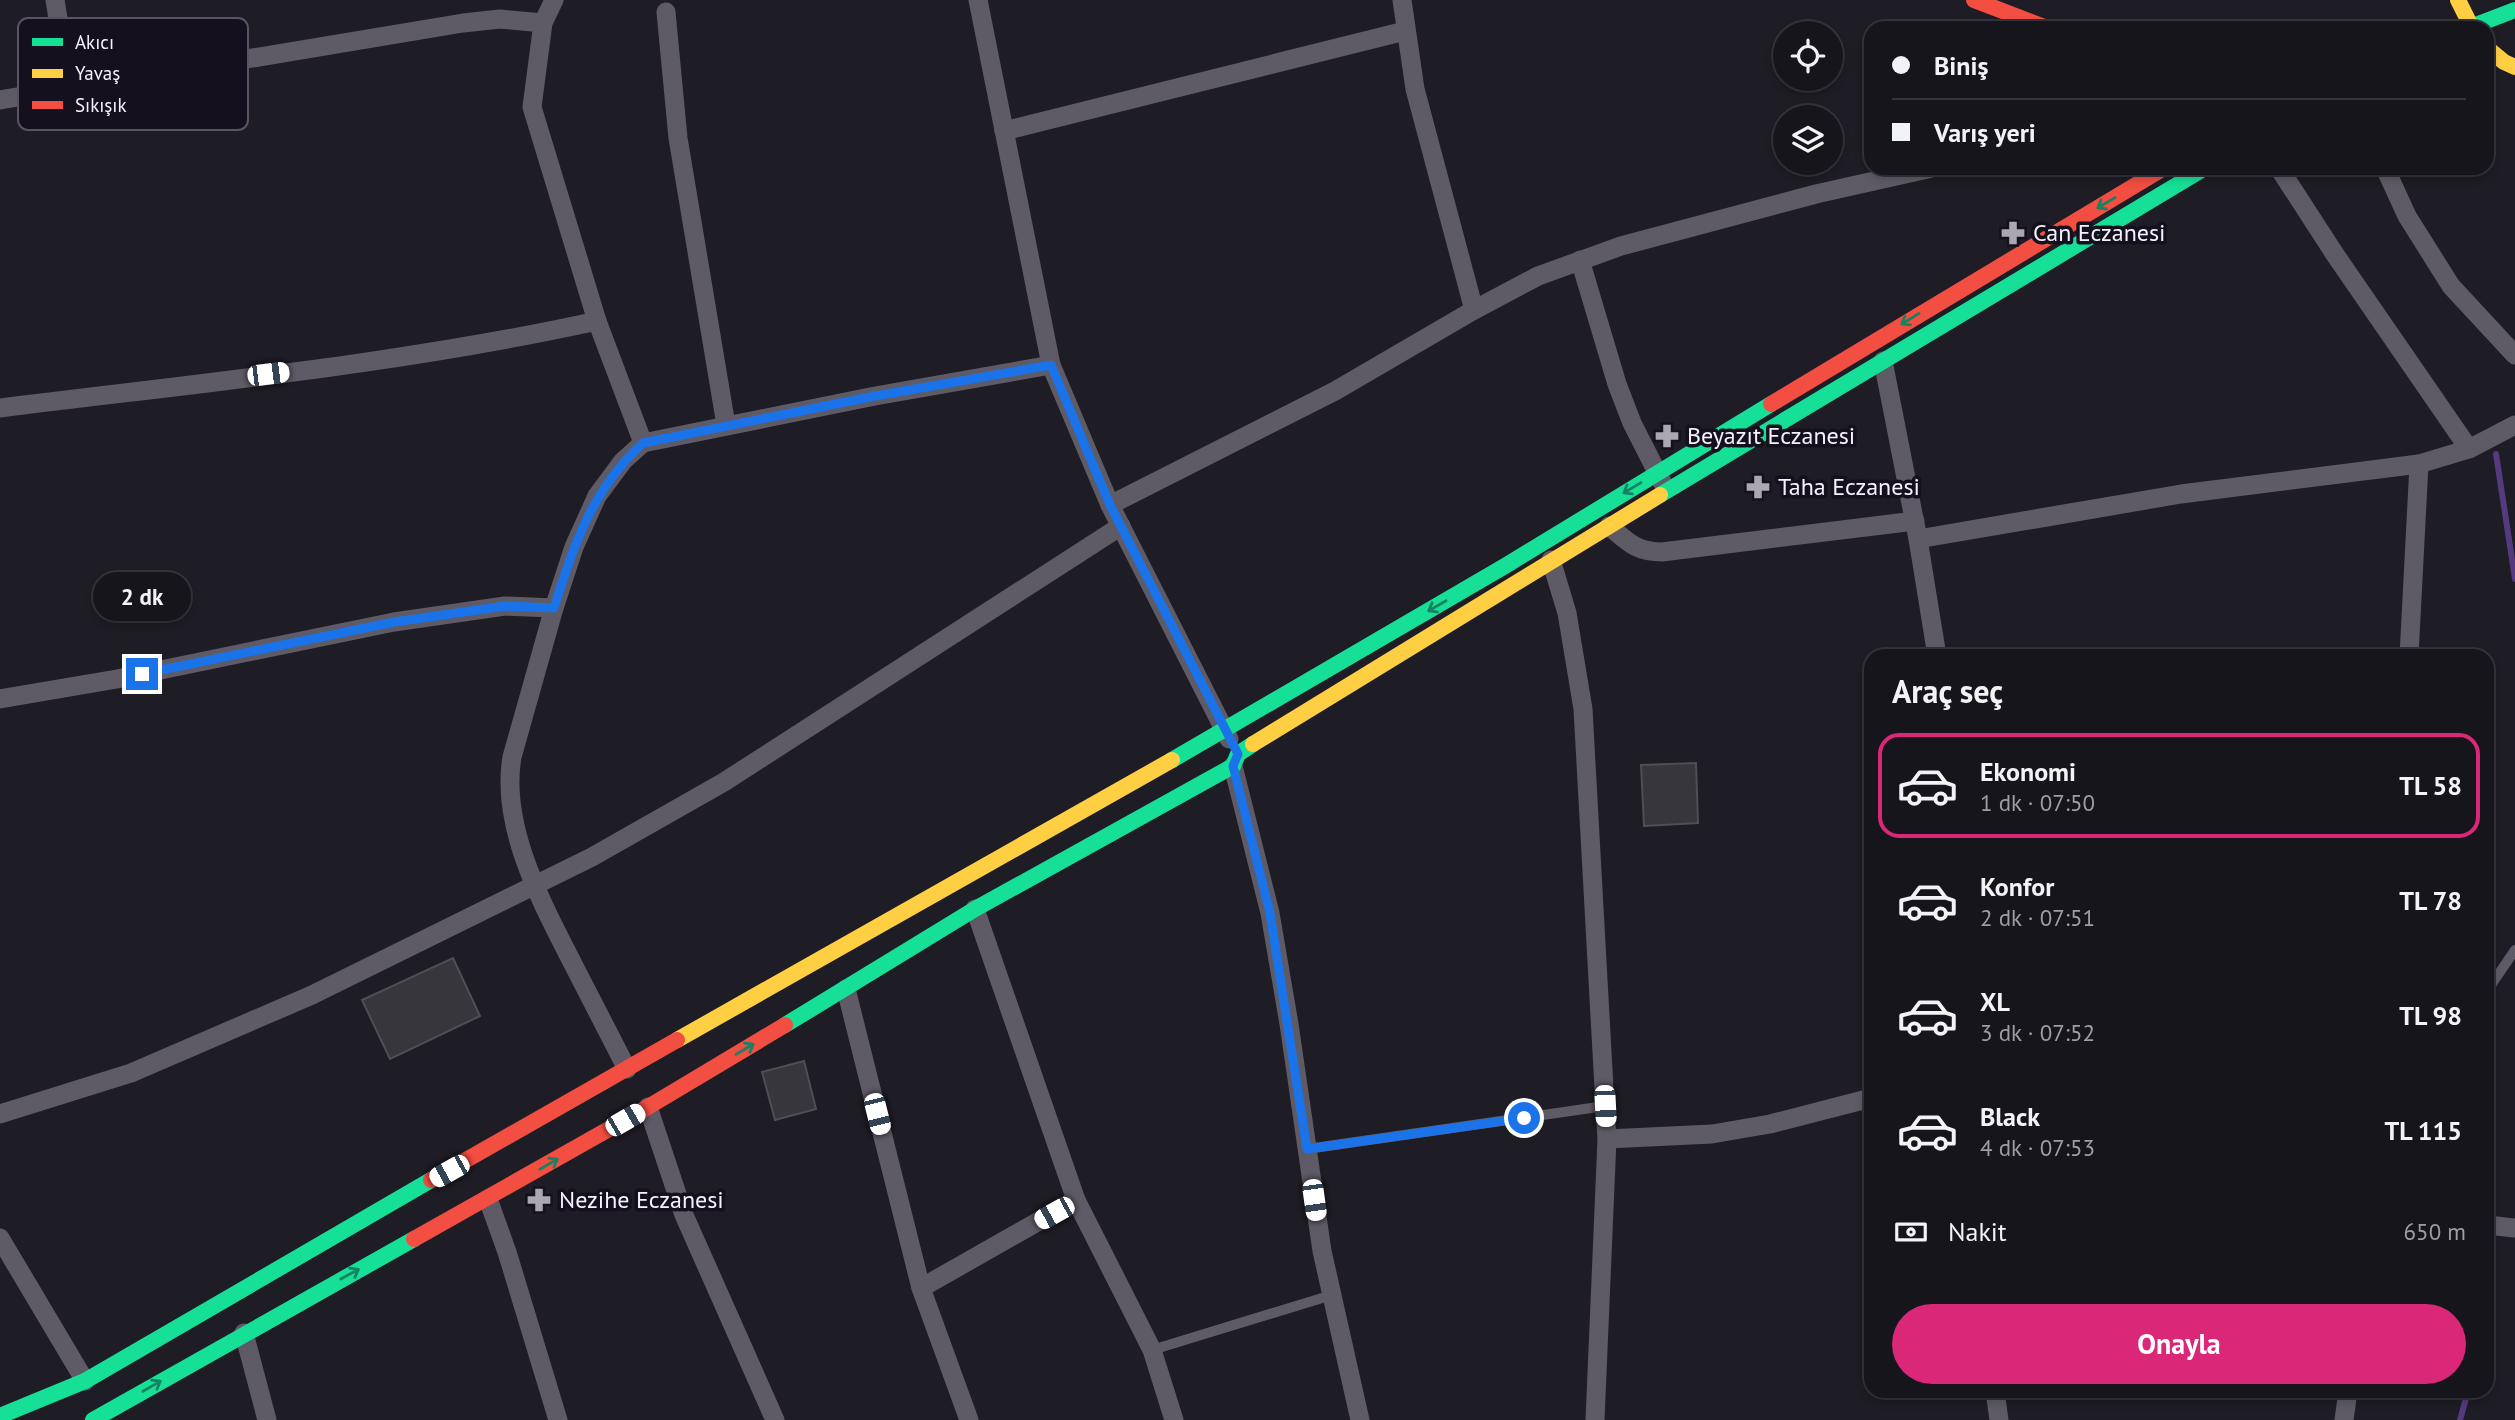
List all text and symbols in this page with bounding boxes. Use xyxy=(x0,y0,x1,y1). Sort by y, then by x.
legend xyxy=(18,18,248,130)
map controls xyxy=(1773,21,1843,175)
button: locate xyxy=(1773,21,1843,91)
text: Akıcı xyxy=(75,30,114,54)
text: Biniş xyxy=(1934,49,1989,82)
text: Yavaş xyxy=(75,61,120,85)
text: Sıkışık xyxy=(75,93,127,117)
button: layers xyxy=(1773,105,1843,175)
text: Varış yeri xyxy=(1934,116,2036,149)
one-way arrow xyxy=(2096,196,2116,210)
place label: Can Eczanesi xyxy=(2033,217,2166,248)
pharmacy icon: Can Eczanesi xyxy=(1999,219,2027,247)
one-way arrow xyxy=(1900,312,1920,326)
car xyxy=(246,361,291,387)
place label: Beyazıt Eczanesi xyxy=(1687,420,1855,451)
pharmacy icon: Beyazıt Eczanesi xyxy=(1653,422,1681,450)
place label: Taha Eczanesi xyxy=(1778,471,1920,502)
pharmacy icon: Taha Eczanesi xyxy=(1744,473,1772,501)
one-way arrow xyxy=(1623,482,1643,496)
callout: 2 dk xyxy=(93,572,191,622)
text: 2 dk xyxy=(121,582,163,611)
one-way arrow xyxy=(1428,599,1448,613)
route end xyxy=(126,658,158,690)
text: Araç seç xyxy=(1892,670,2003,712)
icon: car xyxy=(1896,754,1959,817)
text: Ekonomi xyxy=(1980,755,2076,788)
text: TL 58 xyxy=(2399,769,2462,802)
text: 1 dk · 07:50 xyxy=(1980,788,2095,817)
icon: car xyxy=(1896,869,1959,932)
text: Konfor xyxy=(1980,870,2054,903)
text: TL 78 xyxy=(2399,884,2462,917)
text: 2 dk · 07:51 xyxy=(1980,903,2095,932)
icon: car xyxy=(1896,984,1959,1047)
text: XL xyxy=(1980,985,2010,1018)
text: TL 98 xyxy=(2399,999,2462,1032)
text: 3 dk · 07:52 xyxy=(1980,1018,2095,1047)
one-way arrow xyxy=(735,1042,755,1056)
car xyxy=(1594,1084,1617,1128)
car xyxy=(862,1091,893,1137)
icon: car xyxy=(1896,1099,1959,1162)
car xyxy=(602,1100,649,1140)
text: Black xyxy=(1980,1100,2040,1133)
route start xyxy=(1508,1102,1540,1134)
text: TL 115 xyxy=(2384,1114,2462,1147)
text: 4 dk · 07:53 xyxy=(1980,1133,2095,1162)
car xyxy=(426,1152,473,1190)
one-way arrow xyxy=(538,1156,558,1170)
car xyxy=(1301,1178,1328,1222)
place label: Nezihe Eczanesi xyxy=(559,1184,724,1215)
pharmacy icon: Nezihe Eczanesi xyxy=(525,1186,553,1214)
car xyxy=(1031,1194,1078,1232)
icon: cash xyxy=(1892,1213,1930,1251)
text: Nakit xyxy=(1948,1215,2007,1248)
text: 650 m xyxy=(2404,1217,2466,1246)
one-way arrow xyxy=(339,1267,360,1281)
button: Onayla xyxy=(1892,1304,2466,1384)
one-way arrow xyxy=(141,1379,161,1393)

